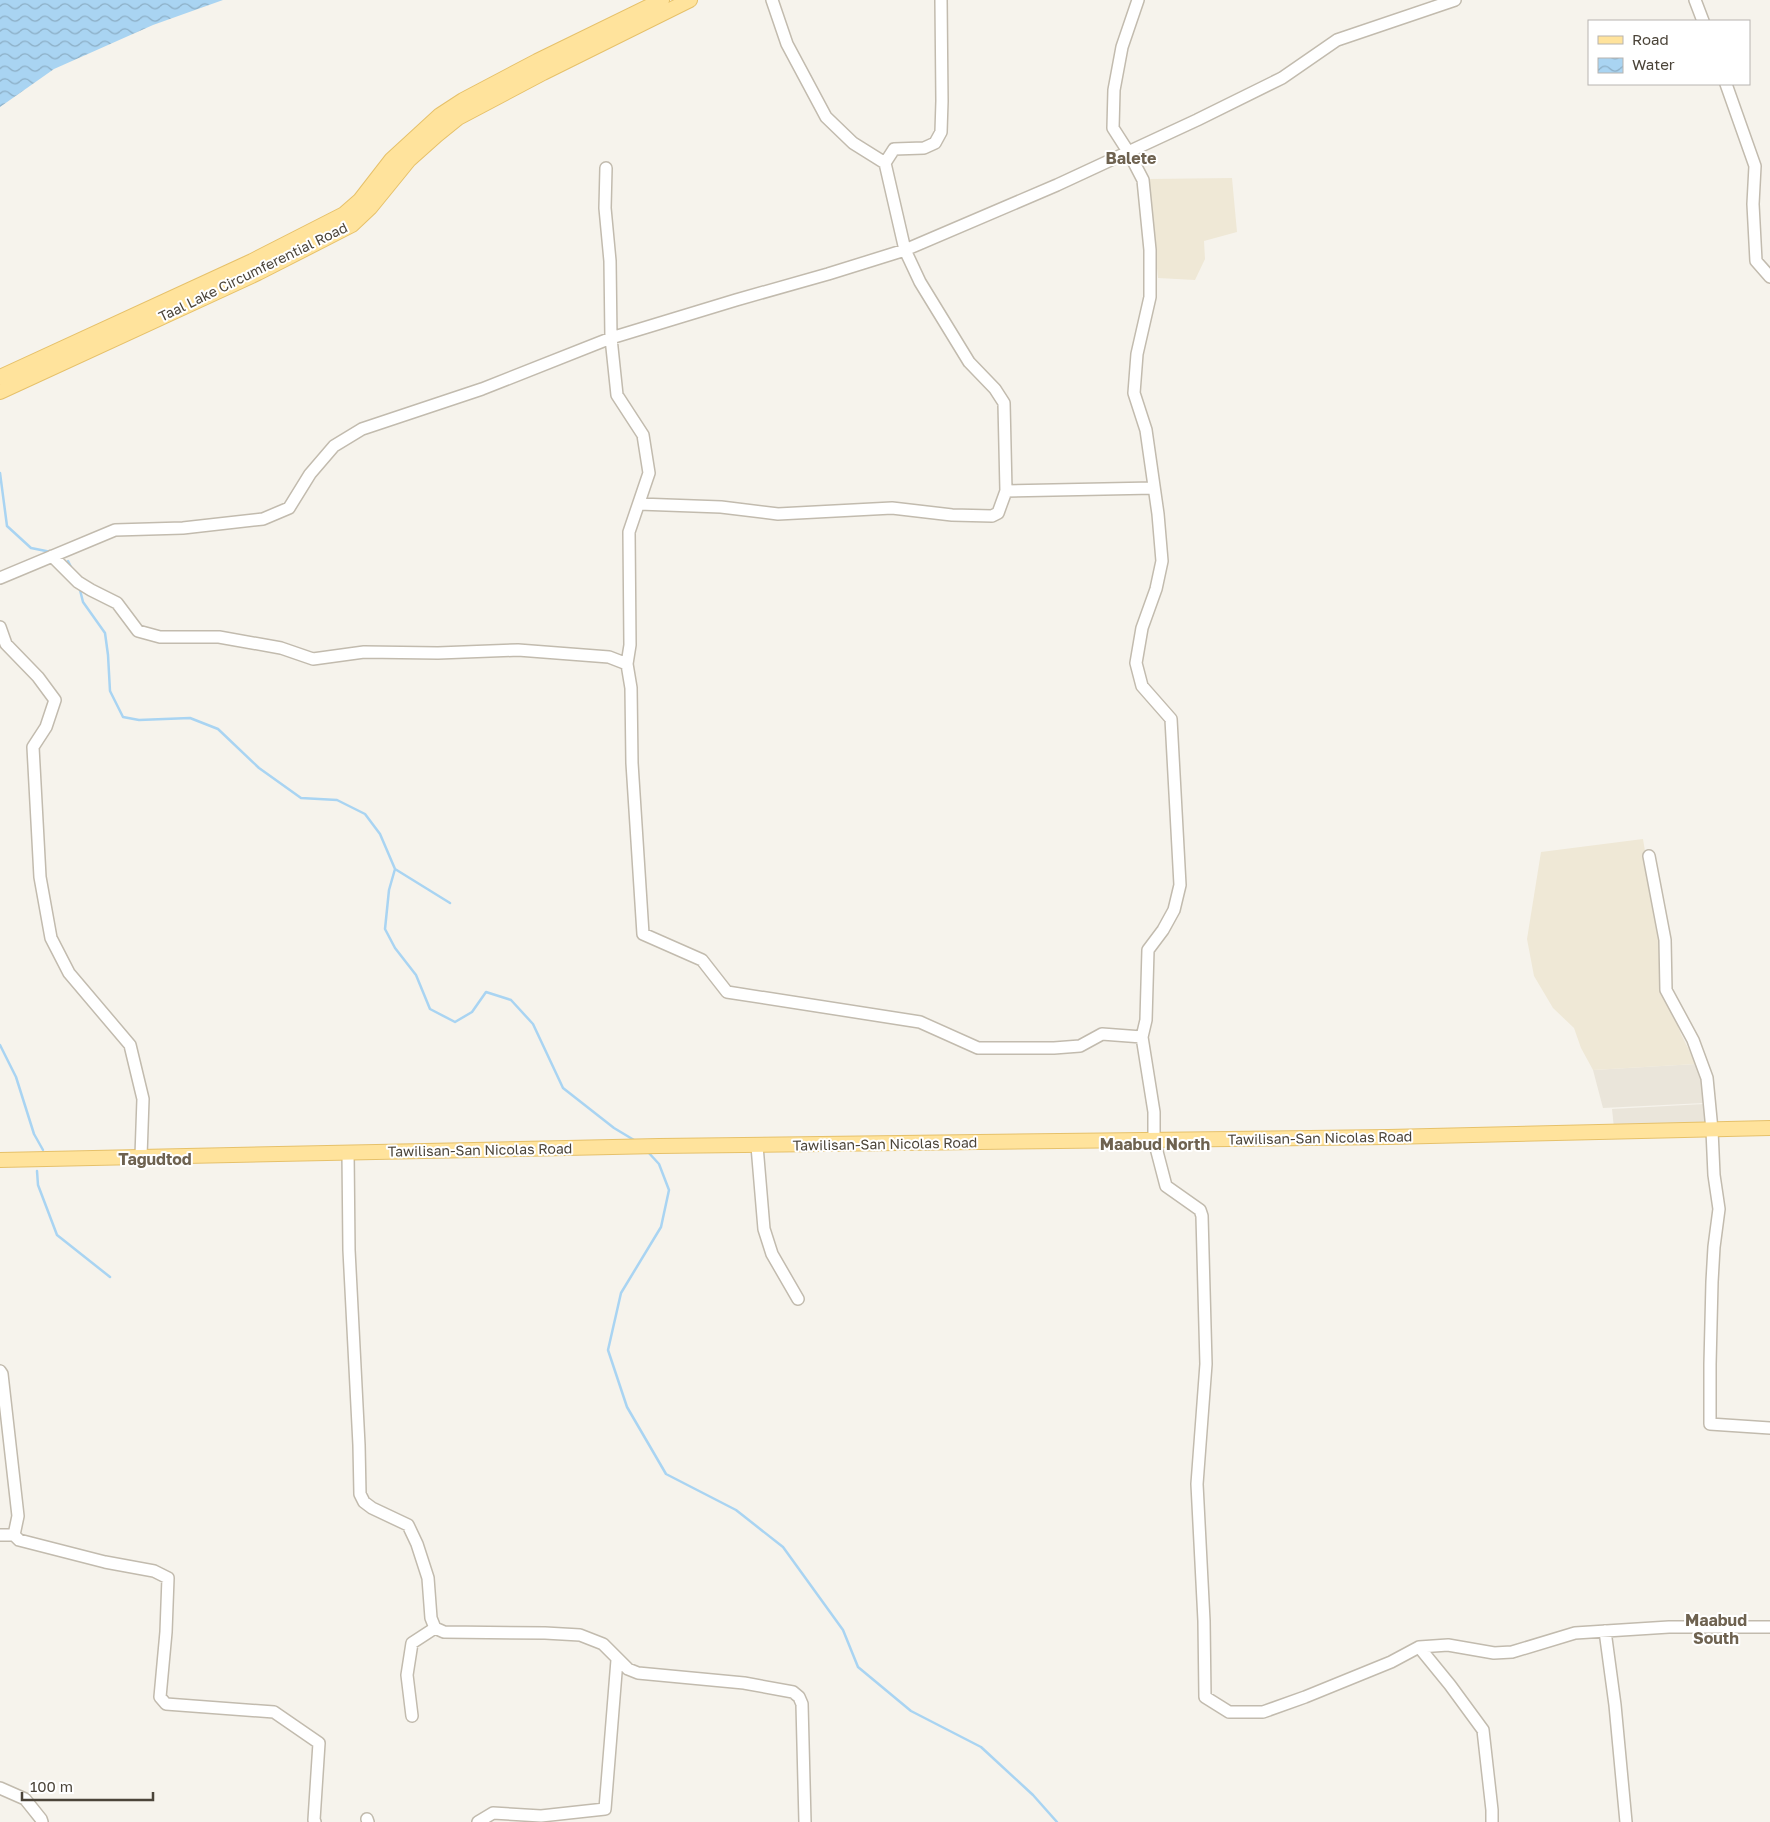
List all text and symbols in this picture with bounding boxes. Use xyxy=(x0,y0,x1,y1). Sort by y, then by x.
legend xyxy=(1588,20,1750,85)
text: Road xyxy=(1632,30,1669,48)
text: Water xyxy=(1632,55,1675,73)
district label: Balete xyxy=(1105,148,1157,168)
street label: Taal Lake Circumferential Road xyxy=(156,218,350,325)
street label: Tawilisan-San Nicolas Road xyxy=(1227,1127,1413,1148)
street label: Tawilisan-San Nicolas Road xyxy=(792,1133,978,1154)
district label: Maabud North xyxy=(1100,1134,1210,1154)
street label: Tawilisan-San Nicolas Road xyxy=(387,1139,573,1160)
district label: Tagudtod xyxy=(118,1149,192,1169)
district label: Maabud South xyxy=(1685,1610,1747,1648)
scale bar xyxy=(22,1770,154,1802)
text: 100 m xyxy=(30,1777,73,1795)

